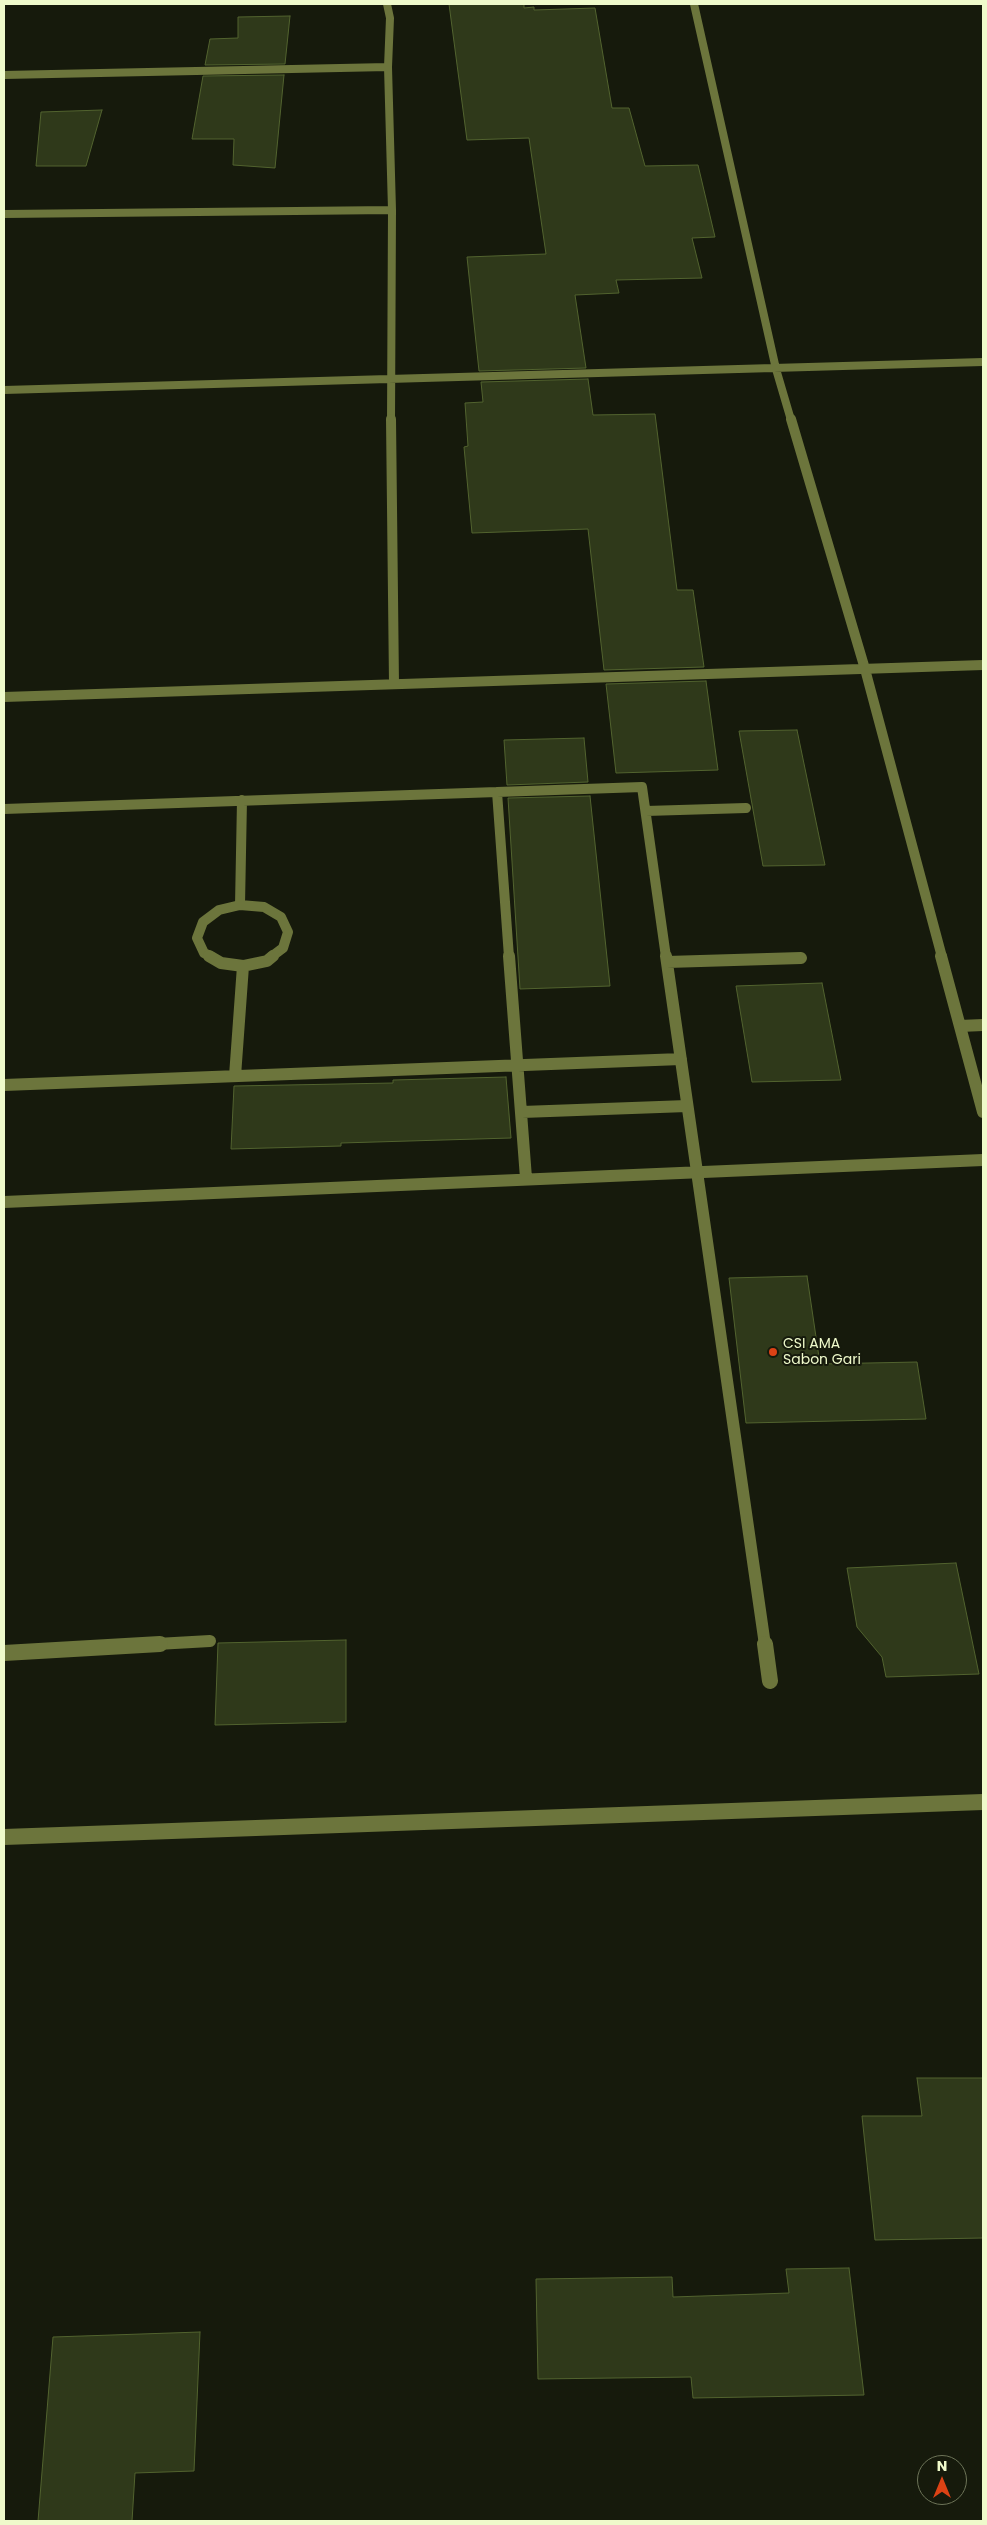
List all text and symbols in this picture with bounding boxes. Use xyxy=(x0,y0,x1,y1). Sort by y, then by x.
place label: CSI AMA Sabon Gari xyxy=(783,1336,861,1368)
marker: CSI AMA Sabon Gari xyxy=(767,1346,779,1358)
north arrow xyxy=(917,2455,967,2505)
text: N xyxy=(937,2456,947,2476)

